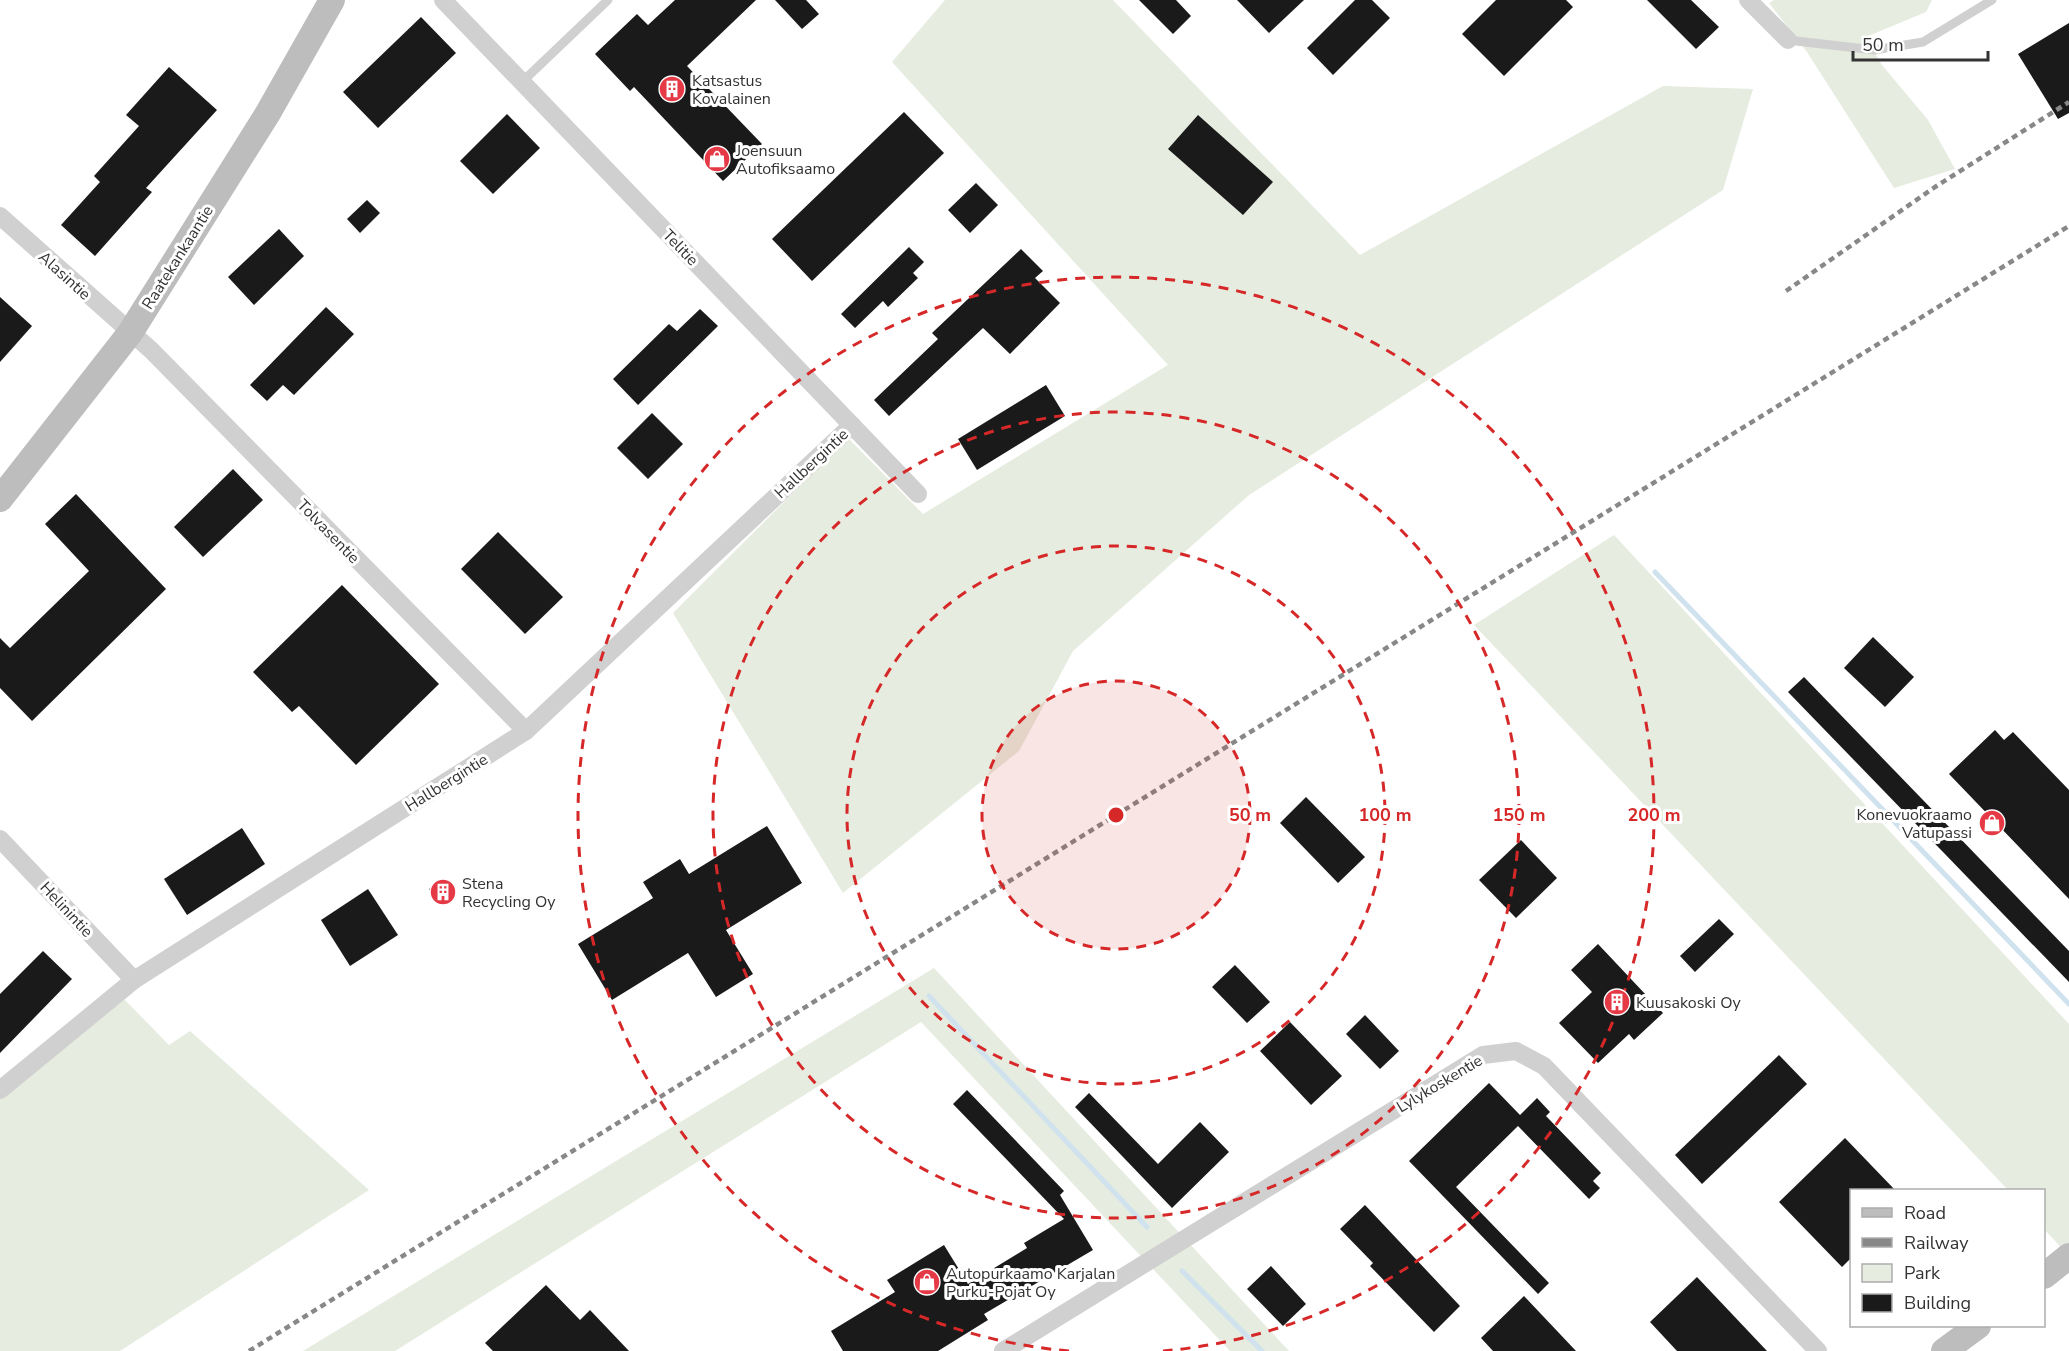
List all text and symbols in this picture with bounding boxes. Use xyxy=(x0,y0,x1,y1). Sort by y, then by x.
scale bar xyxy=(1853,24,1988,62)
text: 50 m xyxy=(1862,33,1904,57)
place label: Katsastus Kovalainen xyxy=(692,70,771,110)
building icon: Katsastus Kovalainen xyxy=(657,74,687,104)
place label: Joensuun Autofiksaamo xyxy=(735,140,835,180)
shop icon: Joensuun Autofiksaamo xyxy=(702,144,732,174)
street label: Raatekankaantie xyxy=(137,201,219,314)
street label: Telitie xyxy=(657,225,703,271)
street label: Alasintie xyxy=(33,246,95,305)
street label: Hallbergintie xyxy=(770,424,853,504)
street label: Tolvasentie xyxy=(292,495,365,569)
street label: Hallbergintie xyxy=(401,749,492,817)
text: 50 m xyxy=(1229,803,1271,827)
text: 100 m xyxy=(1358,803,1412,827)
text: 150 m xyxy=(1492,803,1546,827)
text: 200 m xyxy=(1627,803,1681,827)
place label: Konevuokraamo Vatupassi xyxy=(1856,804,1972,844)
centre of rings xyxy=(1106,805,1126,825)
shop icon: Konevuokraamo Vatupassi xyxy=(1977,808,2007,838)
place label: Stena Recycling Oy xyxy=(462,873,556,913)
street label: Helinintie xyxy=(35,877,98,942)
building icon: Stena Recycling Oy xyxy=(428,877,458,907)
building icon: Kuusakoski Oy xyxy=(1602,987,1632,1017)
place label: Kuusakoski Oy xyxy=(1636,992,1741,1014)
street label: Lylykoskentie xyxy=(1392,1050,1487,1118)
legend xyxy=(1850,1189,2045,1327)
text: Road xyxy=(1904,1201,1946,1225)
text: Railway xyxy=(1904,1231,1969,1255)
text: Park xyxy=(1904,1261,1941,1285)
place label: Autopurkaamo Karjalan Purku-Pojat Oy xyxy=(946,1263,1115,1303)
shop icon: Autopurkaamo Karjalan Purku-Pojat Oy xyxy=(912,1267,942,1297)
text: Building xyxy=(1904,1291,1971,1315)

